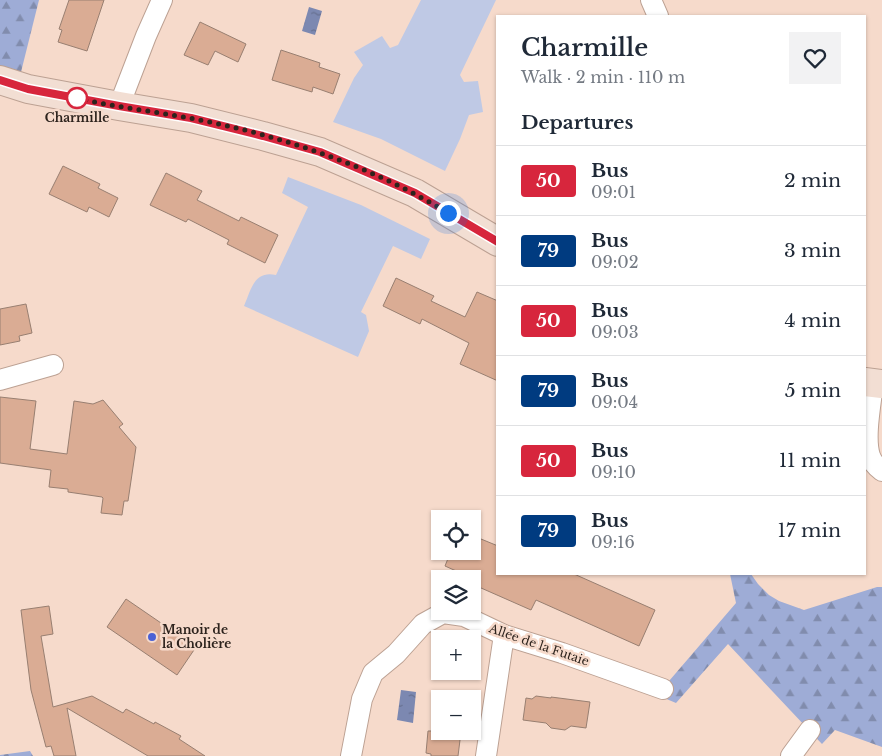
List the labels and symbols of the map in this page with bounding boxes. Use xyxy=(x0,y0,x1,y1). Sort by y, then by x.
marker: Charmille xyxy=(66,87,88,109)
place label: Charmille xyxy=(45,110,109,125)
your location xyxy=(436,201,461,226)
street label: Allée de la Futaie xyxy=(486,620,591,669)
place label: Manoir de la Cholière xyxy=(162,622,231,651)
marker: Manoir de la Cholière xyxy=(146,631,158,643)

